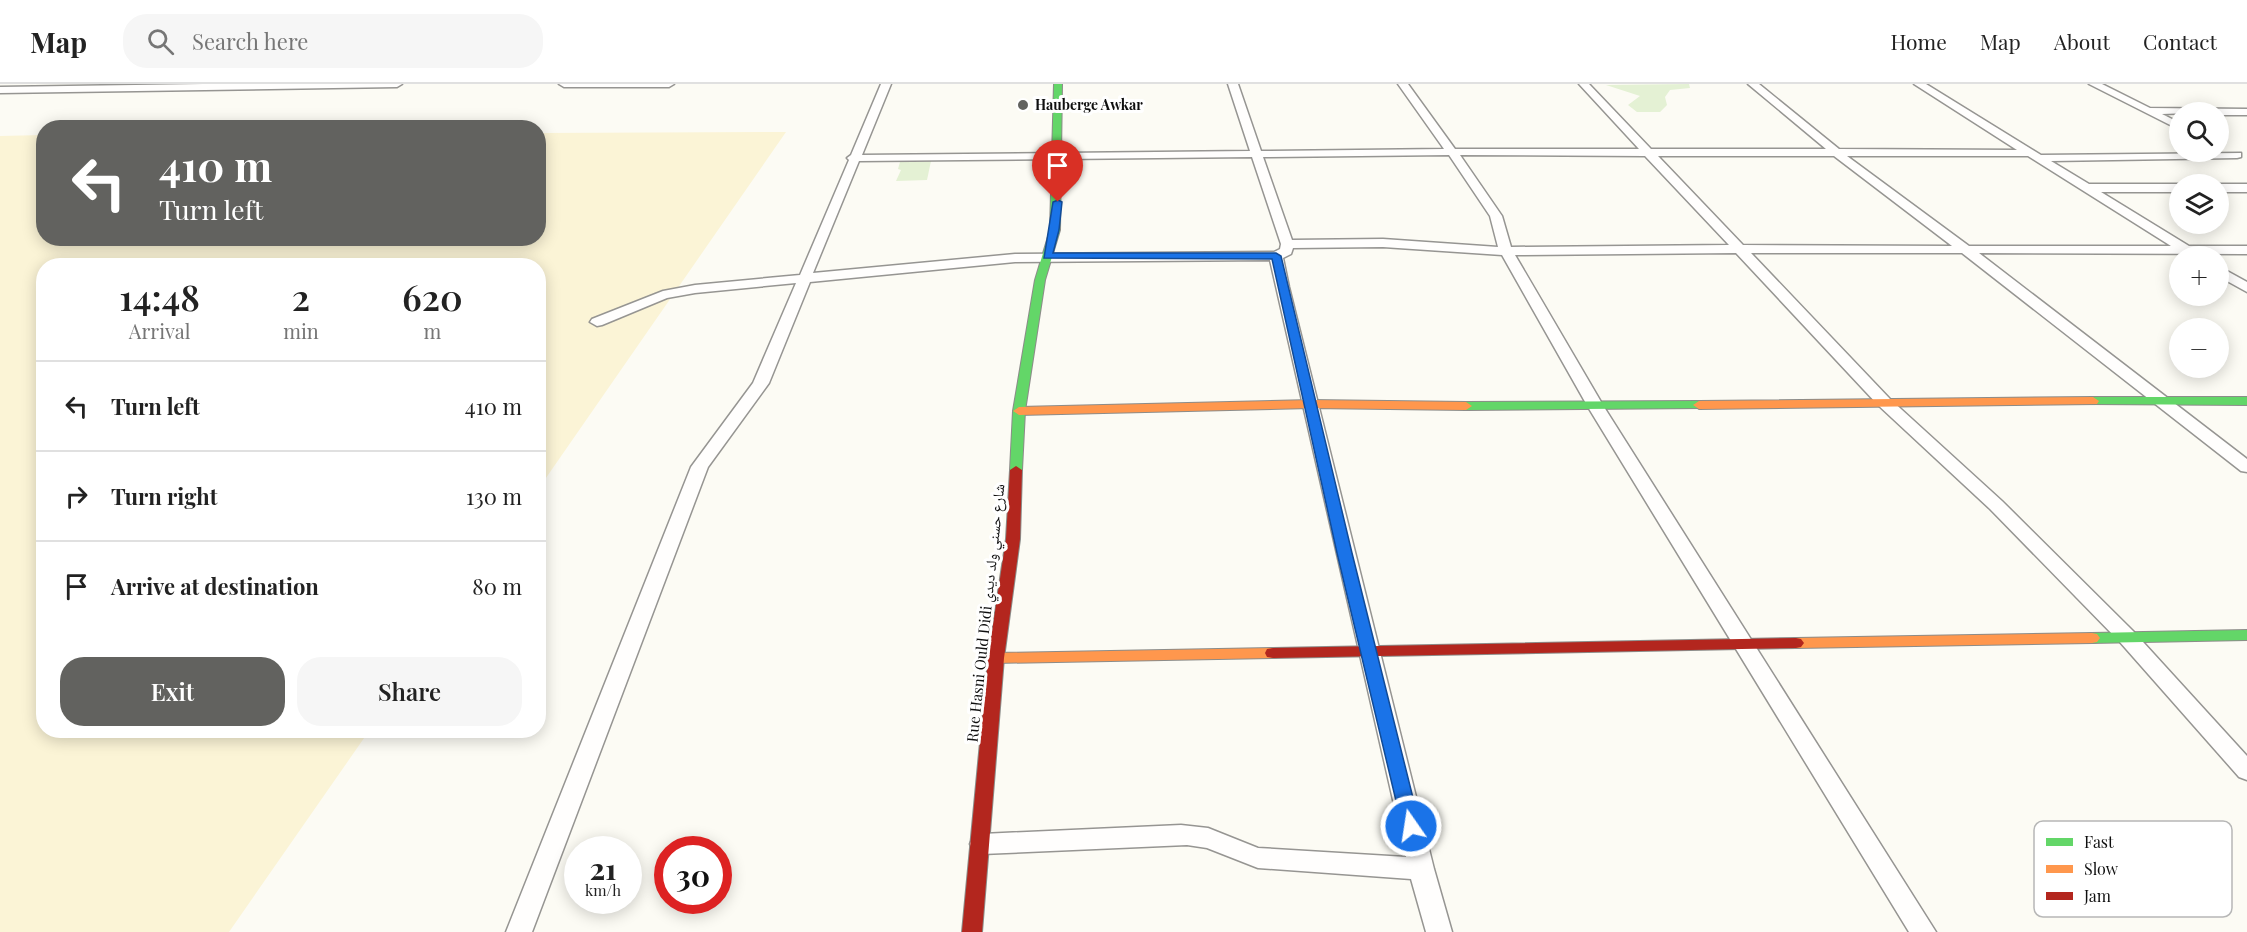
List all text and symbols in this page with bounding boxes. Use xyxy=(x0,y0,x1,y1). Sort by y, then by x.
search box xyxy=(123,14,543,68)
text: Map xyxy=(30,23,87,60)
icon: search xyxy=(144,25,177,58)
text: Search here xyxy=(192,26,308,56)
text: Home xyxy=(1891,27,1947,55)
text: Map xyxy=(1980,27,2021,55)
text: About xyxy=(2054,27,2110,55)
text: Contact xyxy=(2143,27,2217,55)
place label: Hauberge Awkar xyxy=(1035,95,1143,114)
marker: Hauberge Awkar xyxy=(1016,98,1030,112)
map controls xyxy=(2169,102,2229,378)
button: search xyxy=(2169,102,2229,162)
text: 410 m xyxy=(159,137,272,193)
pin xyxy=(1032,140,1083,202)
icon: left xyxy=(60,144,138,222)
icon: arrive xyxy=(1041,149,1074,182)
button: layers xyxy=(2169,174,2229,234)
text: Turn left xyxy=(159,191,263,227)
button: + xyxy=(2169,246,2229,306)
text: 14:48 xyxy=(119,272,200,320)
text: 2 xyxy=(292,272,310,320)
text: 620 xyxy=(402,272,463,320)
text: Arrival xyxy=(129,317,190,344)
text: min xyxy=(283,317,319,344)
text: m xyxy=(423,317,441,344)
button: − xyxy=(2169,318,2229,378)
icon: left xyxy=(60,390,93,423)
text: Turn left xyxy=(111,391,200,421)
text: 410 m xyxy=(465,391,522,421)
icon: right xyxy=(60,480,93,513)
text: Turn right xyxy=(111,481,217,511)
text: 130 m xyxy=(466,481,522,511)
street label: Rue Hasni Ould Didi شارع حسني ولد ديدي xyxy=(961,483,1011,743)
icon: arrive xyxy=(60,570,93,603)
text: Arrive at destination xyxy=(111,571,319,601)
text: 80 m xyxy=(472,571,522,601)
button: Exit xyxy=(60,657,285,726)
button: Share xyxy=(297,657,522,726)
position arrow xyxy=(1379,794,1443,858)
legend xyxy=(2034,821,2232,917)
text: Fast xyxy=(2084,831,2114,852)
speed limit sign: 30 xyxy=(654,836,732,914)
text: 21 xyxy=(589,848,617,888)
text: Slow xyxy=(2084,858,2119,879)
text: km/h xyxy=(585,880,621,900)
text: Jam xyxy=(2083,885,2111,906)

